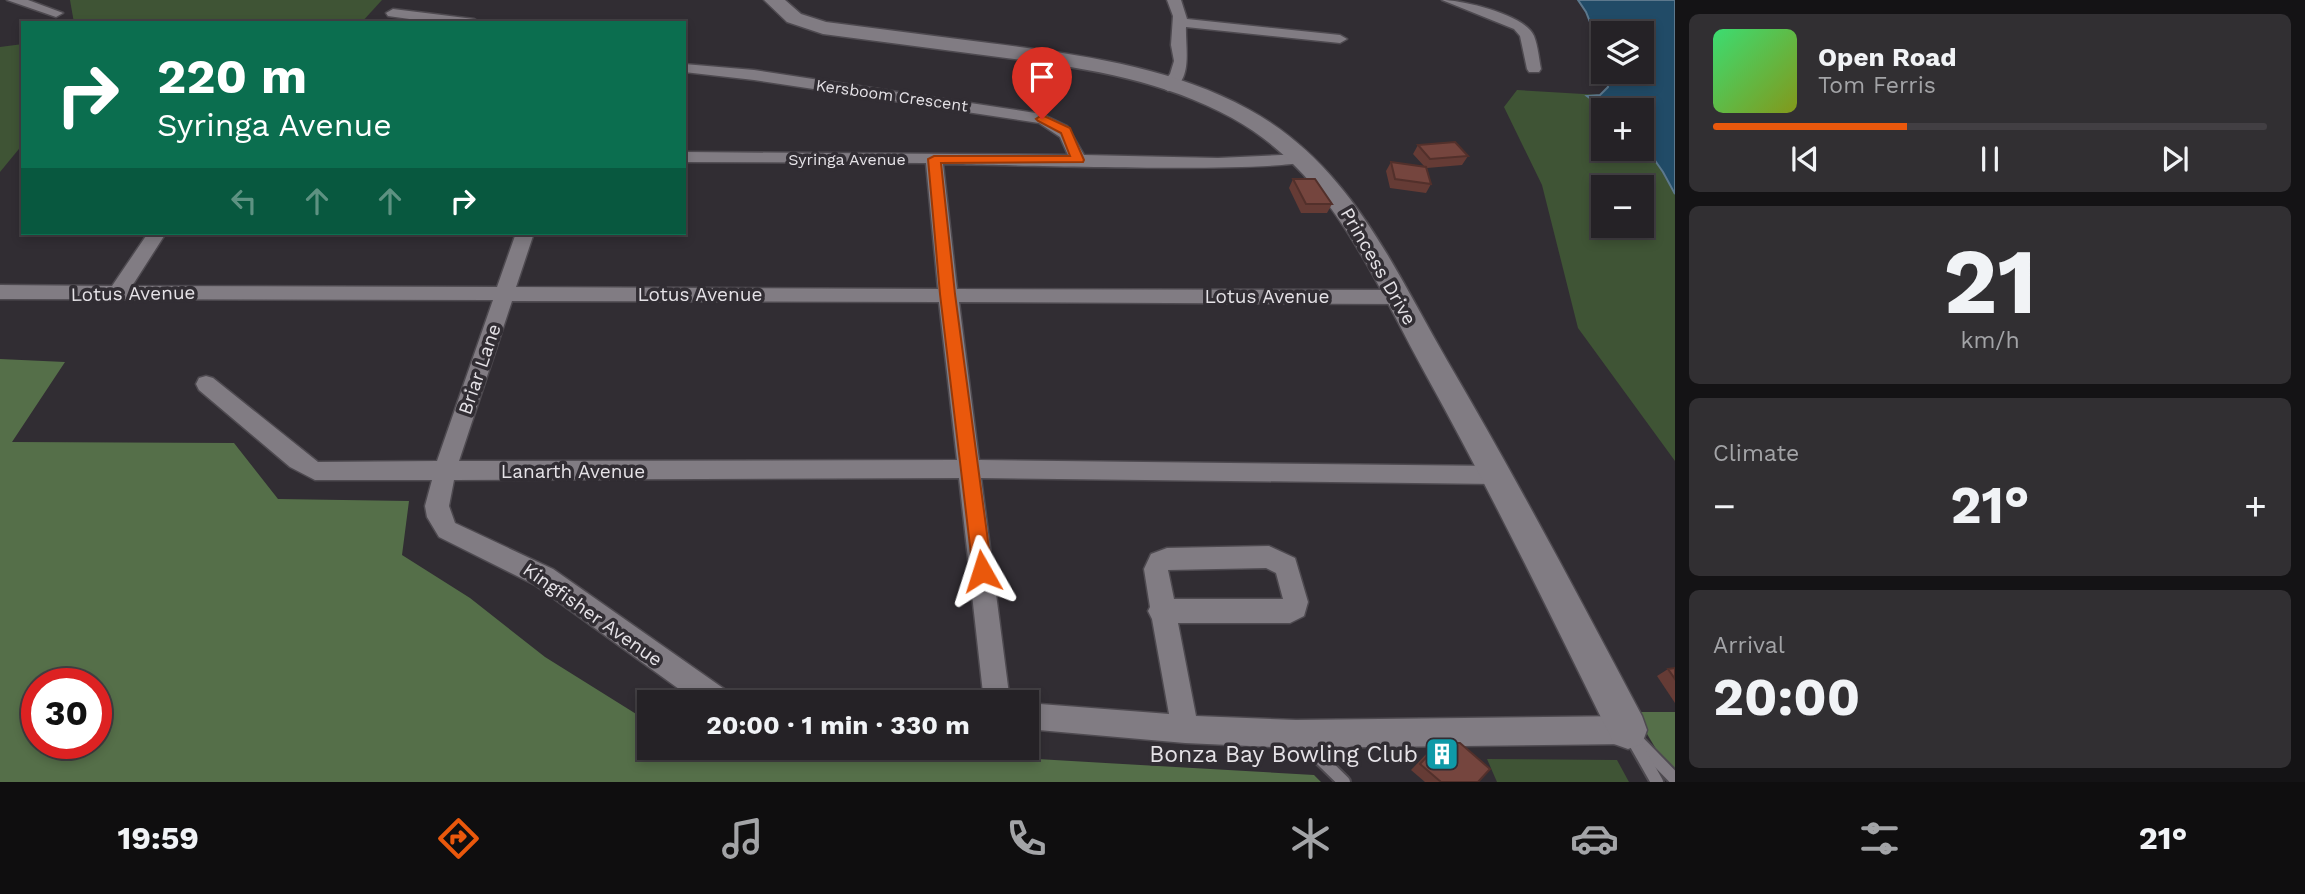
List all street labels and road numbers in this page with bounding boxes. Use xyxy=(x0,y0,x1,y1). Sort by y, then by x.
street label: Kersboom Crescent xyxy=(815,75,969,116)
street label: Syringa Avenue xyxy=(788,150,906,169)
street label: Princess Drive xyxy=(1336,204,1421,329)
street label: Lotus Avenue xyxy=(70,281,196,306)
street label: Lotus Avenue xyxy=(638,283,762,306)
street label: Lotus Avenue xyxy=(1205,285,1329,308)
street label: Briar Lane xyxy=(453,321,506,418)
street label: Lanarth Avenue xyxy=(501,460,645,483)
street label: Kingfisher Avenue xyxy=(519,558,667,671)

